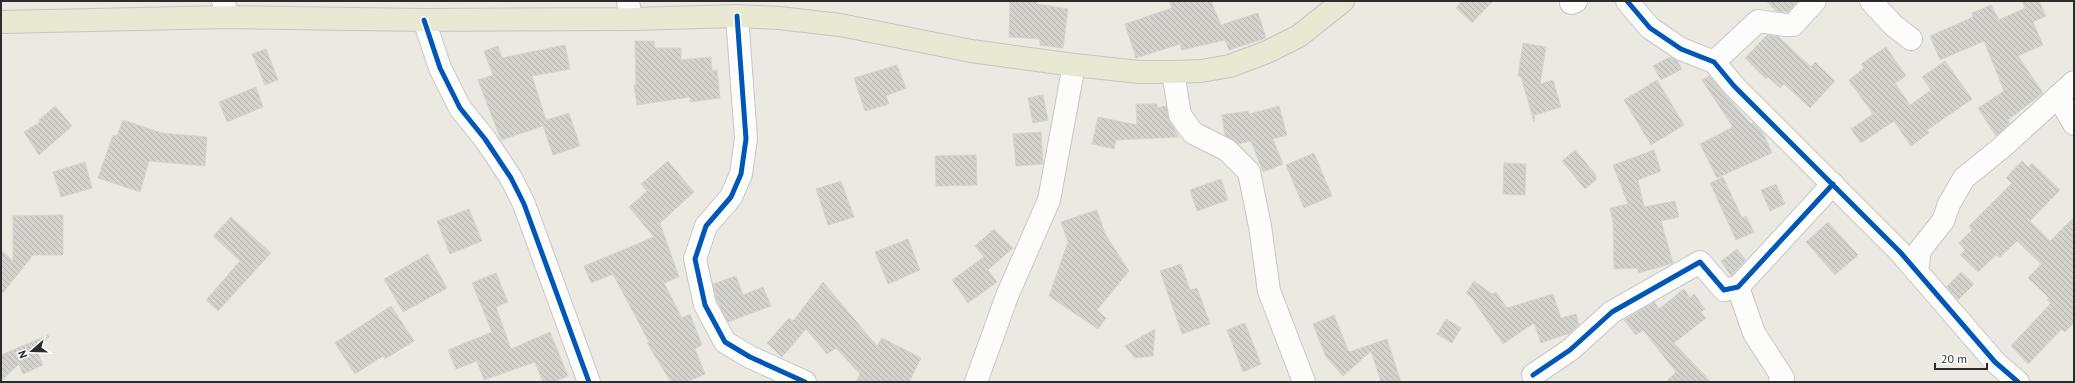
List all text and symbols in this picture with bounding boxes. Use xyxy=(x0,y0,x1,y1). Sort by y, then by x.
north arrow xyxy=(12,331,52,371)
scale bar xyxy=(1935,345,1987,371)
text: N xyxy=(15,349,30,360)
text: 20 m xyxy=(1941,351,1967,366)

